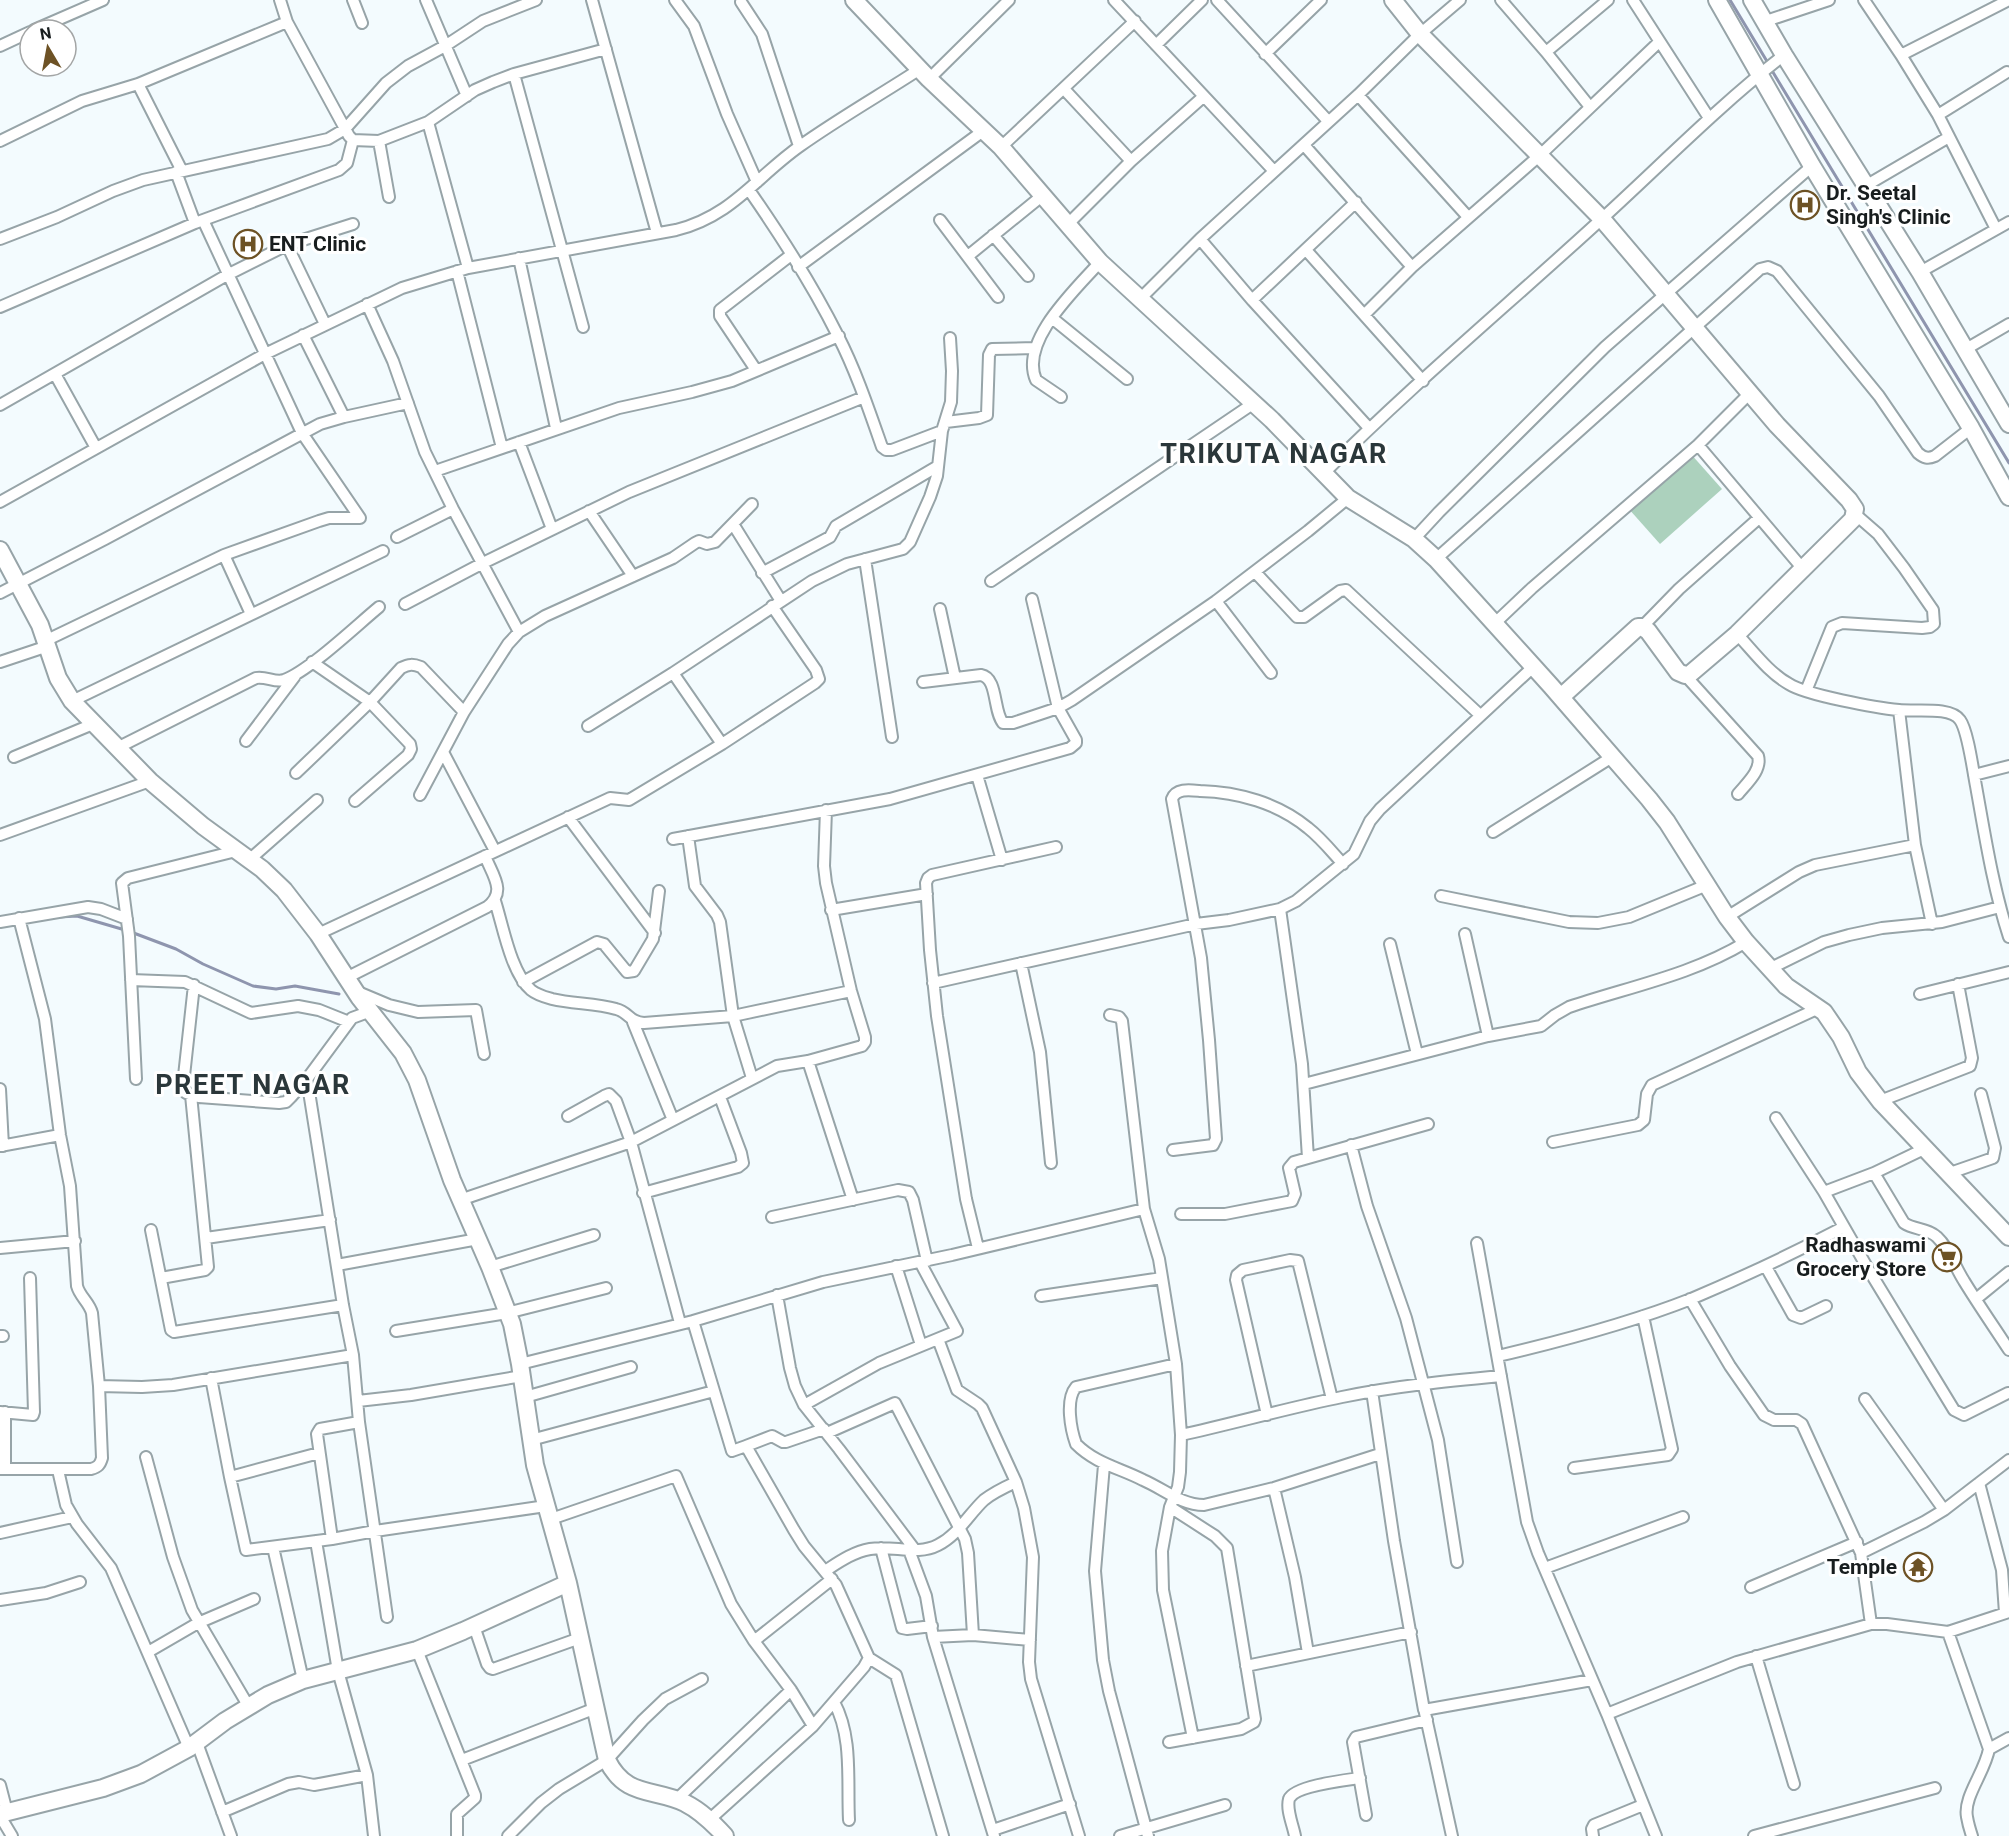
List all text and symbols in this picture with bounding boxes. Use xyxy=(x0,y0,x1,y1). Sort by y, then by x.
north arrow xyxy=(18,18,78,78)
text: N xyxy=(38,23,53,44)
place label: Dr. Seetal Singh's Clinic xyxy=(1826,181,1951,229)
hospital icon: Dr. Seetal Singh's Clinic xyxy=(1789,189,1821,221)
hospital icon: ENT Clinic xyxy=(232,228,264,260)
place label: ENT Clinic xyxy=(269,232,366,256)
district label: TRIKUTA NAGAR xyxy=(1160,438,1388,470)
district label: PREET NAGAR xyxy=(155,1069,351,1101)
place label: Radhaswami Grocery Store xyxy=(1796,1233,1926,1281)
supermarket icon: Radhaswami Grocery Store xyxy=(1931,1241,1963,1273)
temple icon: Temple xyxy=(1902,1551,1934,1583)
place label: Temple xyxy=(1827,1555,1897,1579)

